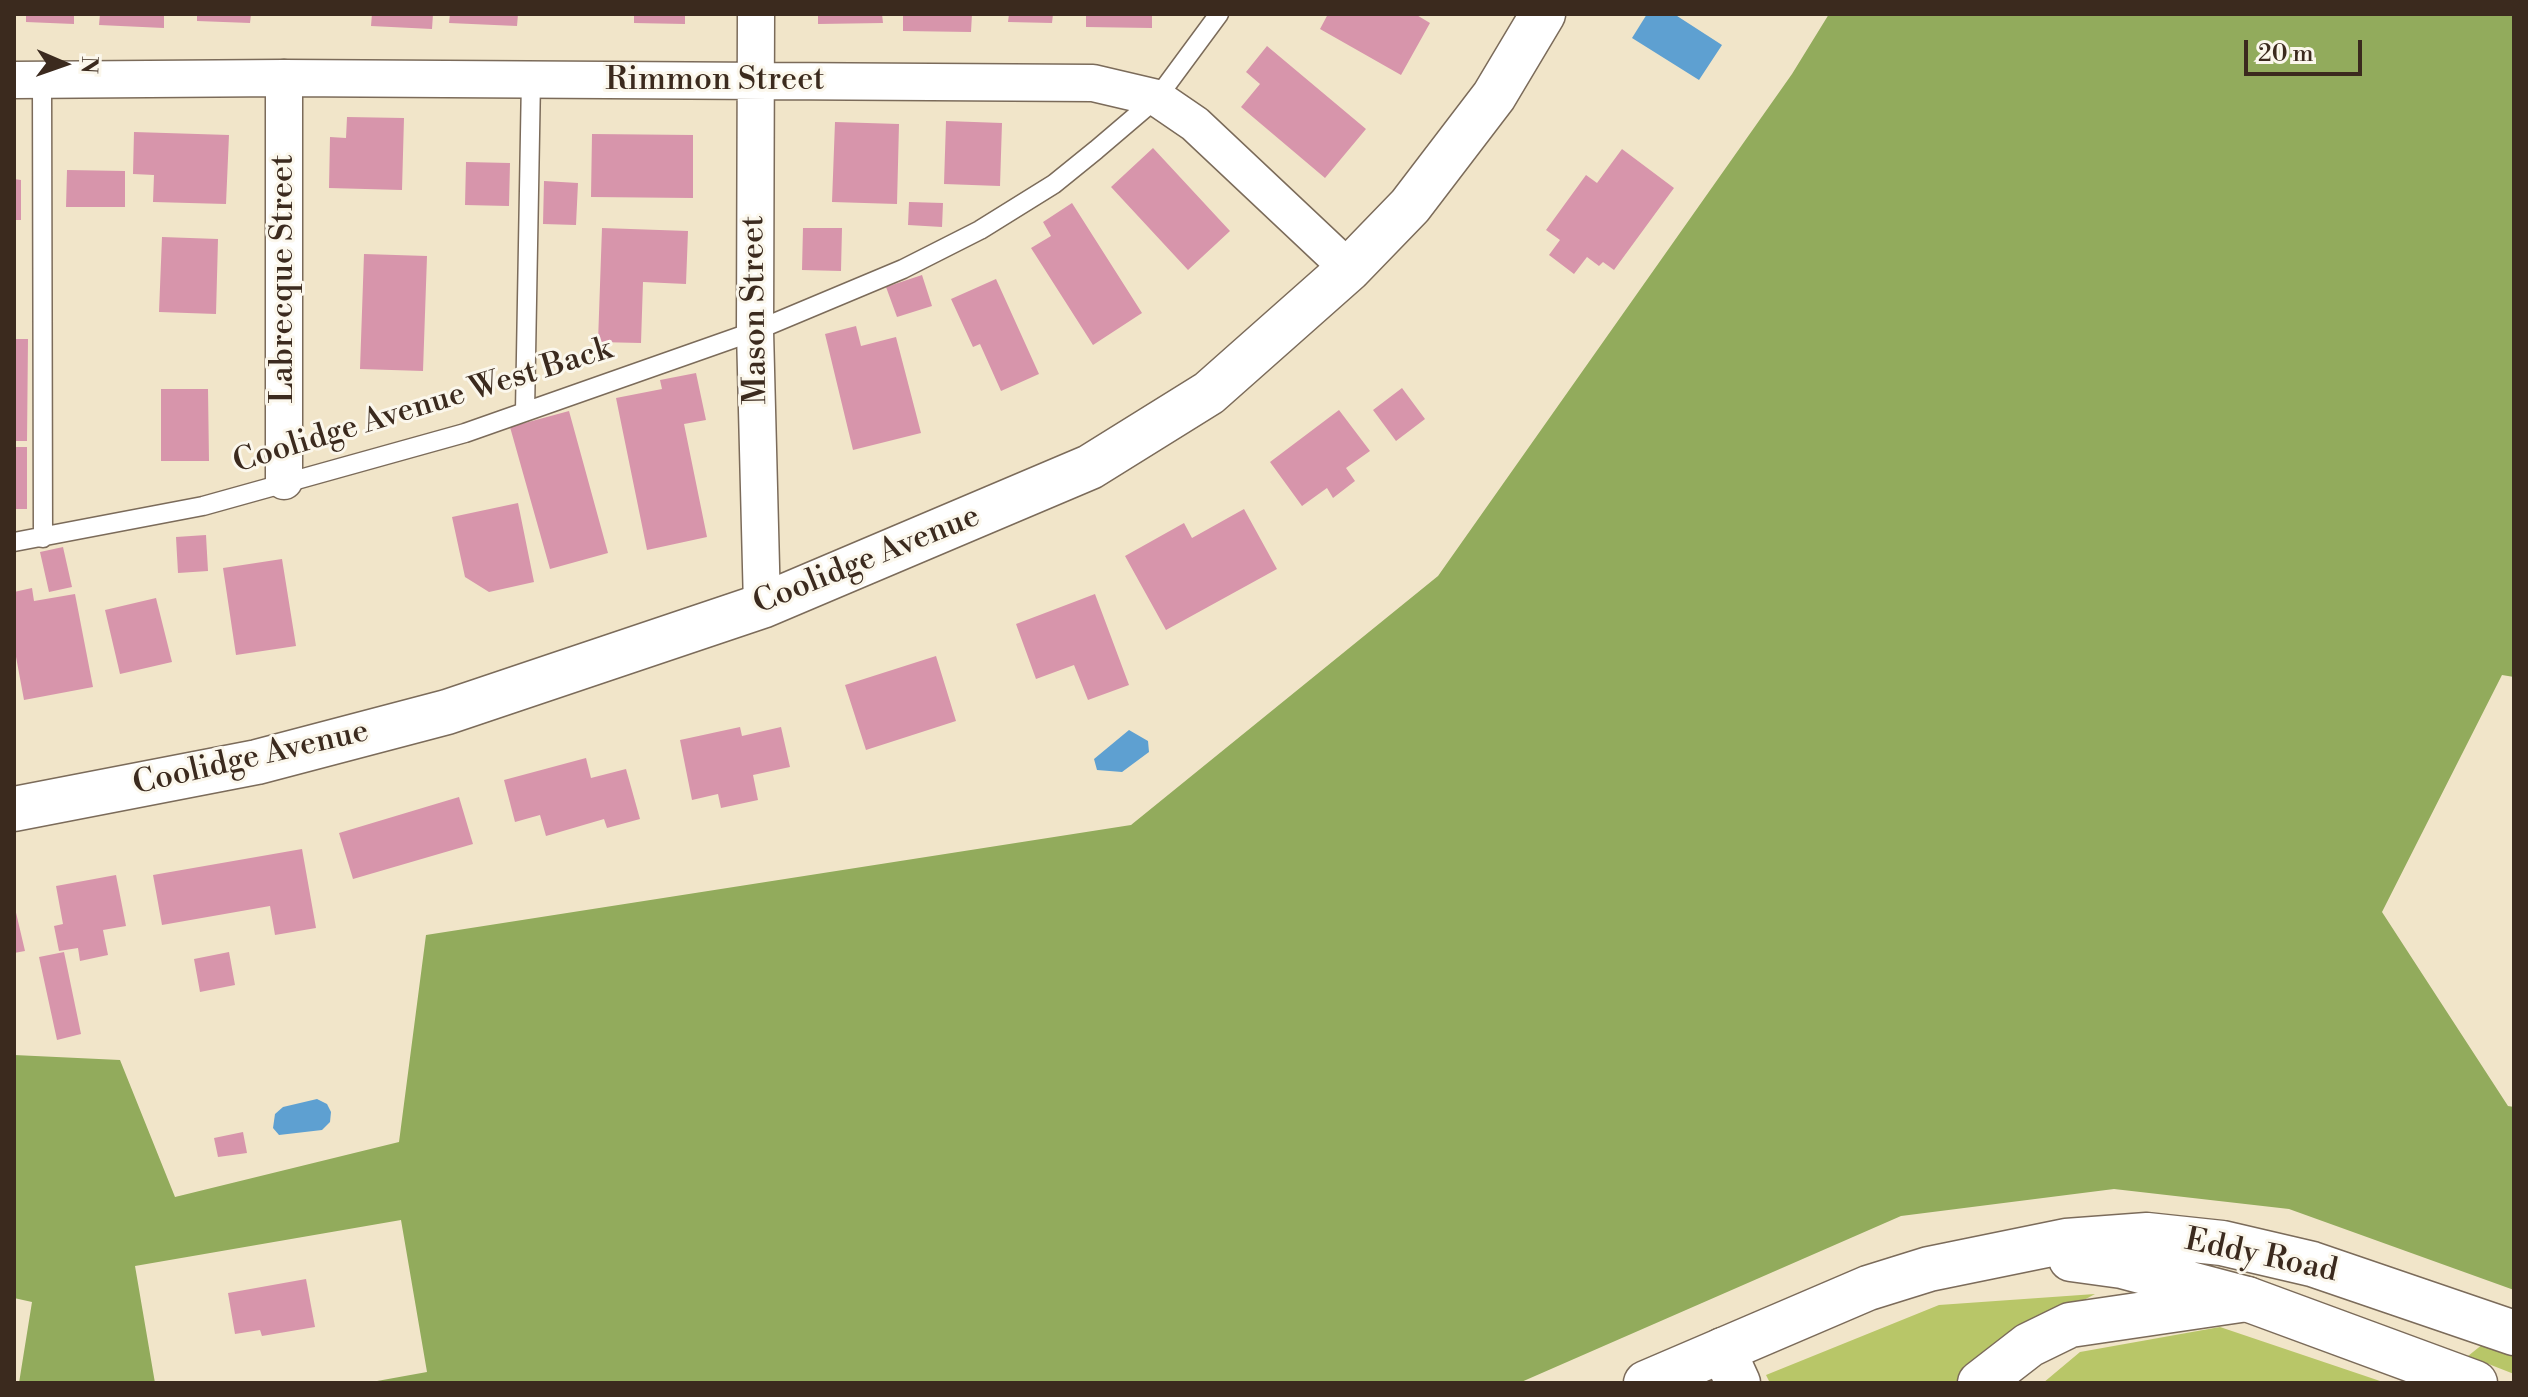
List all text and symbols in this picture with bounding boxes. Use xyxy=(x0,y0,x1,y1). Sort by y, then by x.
north arrow xyxy=(24,24,104,104)
scale bar xyxy=(2248,24,2366,74)
text: 20 m xyxy=(2258,39,2314,69)
text: N xyxy=(75,56,102,74)
street label: Rimmon Street xyxy=(605,62,825,100)
street label: Labrecque Street xyxy=(265,154,303,404)
street label: Mason Street xyxy=(735,215,777,405)
street label: Coolidge Avenue West Back xyxy=(229,331,617,483)
street label: Coolidge Avenue xyxy=(748,498,986,624)
street label: Coolidge Avenue xyxy=(129,713,373,805)
street label: Eddy Road xyxy=(2181,1222,2341,1292)

